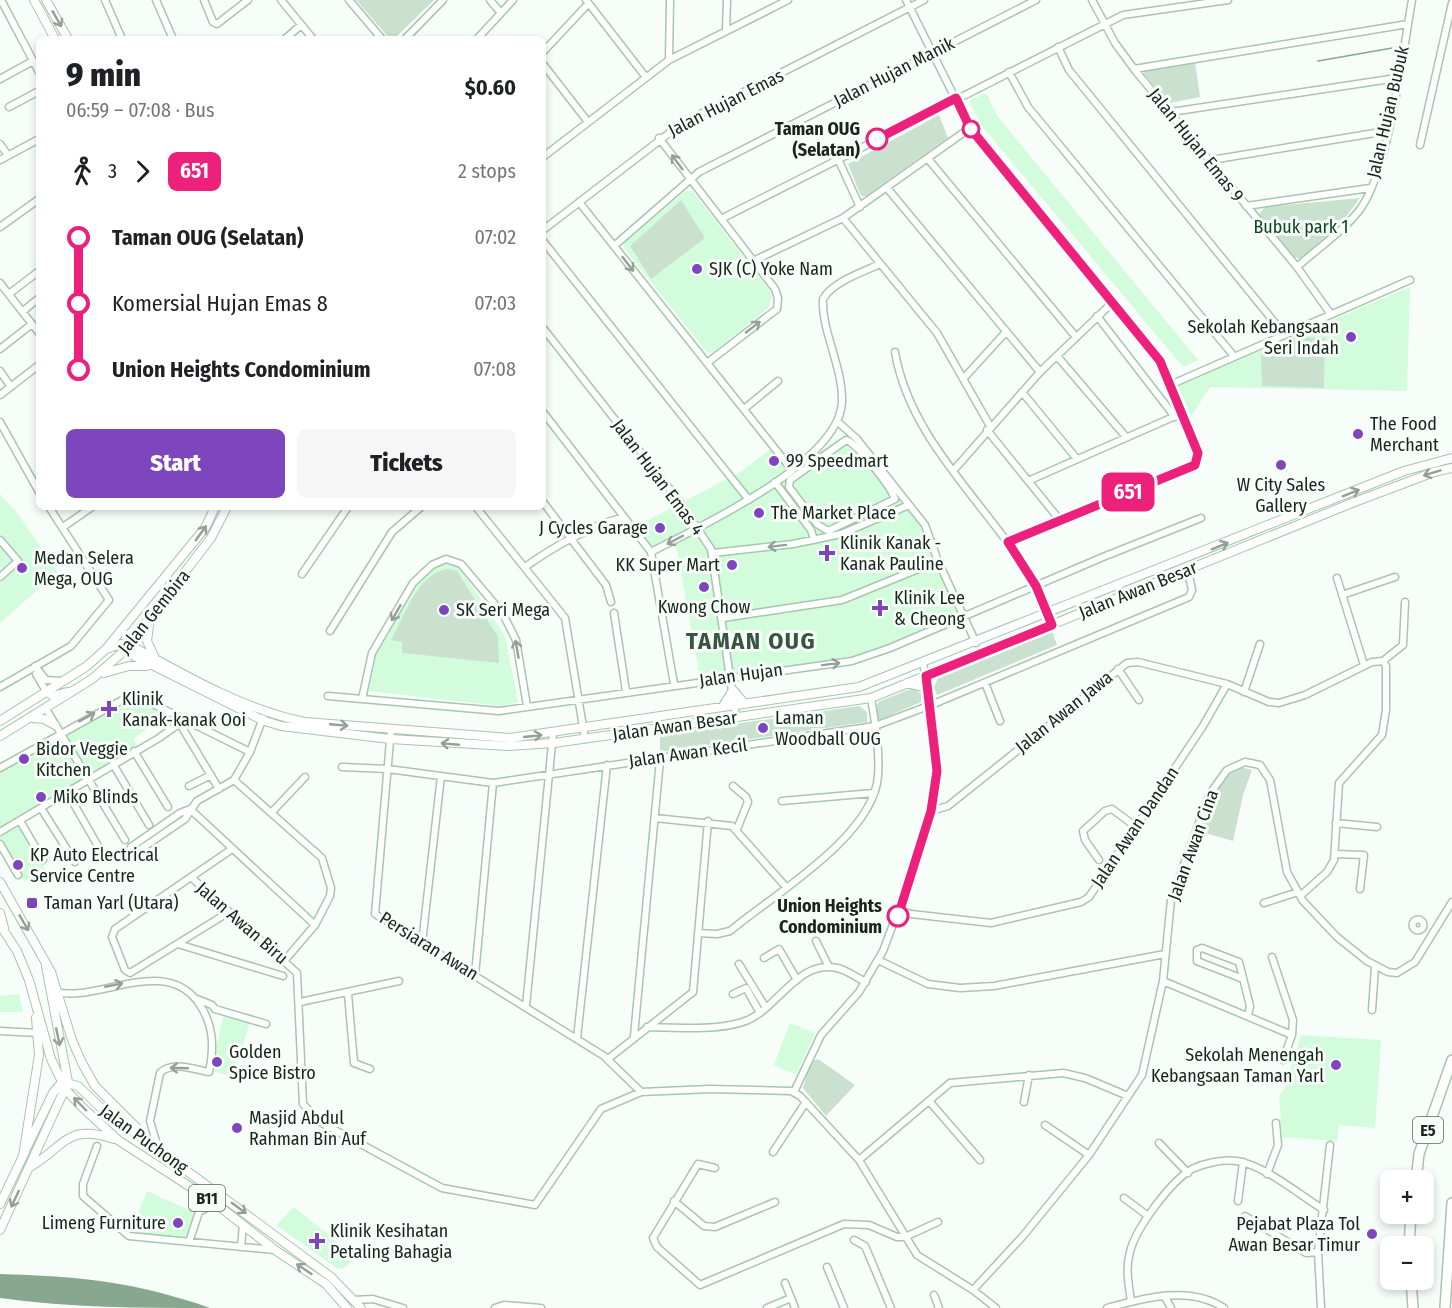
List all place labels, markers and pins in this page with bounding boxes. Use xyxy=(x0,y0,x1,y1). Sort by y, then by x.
place label: Taman OUG (Selatan) xyxy=(775,118,861,161)
unlabelled marker xyxy=(962,120,980,138)
marker: Taman OUG (Selatan) xyxy=(866,128,888,150)
place label: SJK (C) Yoke Nam xyxy=(709,258,833,280)
marker: SJK (C) Yoke Nam xyxy=(690,262,704,276)
place label: Sekolah Kebangsaan Seri Indah xyxy=(1187,316,1339,359)
marker: Sekolah Kebangsaan Seri Indah xyxy=(1344,330,1358,344)
place label: The Food Merchant xyxy=(1370,413,1439,456)
marker: The Food Merchant xyxy=(1351,427,1365,441)
place label: 99 Speedmart xyxy=(786,450,889,472)
marker: 99 Speedmart xyxy=(767,454,781,468)
marker: W City Sales Gallery xyxy=(1274,458,1288,472)
place label: W City Sales Gallery xyxy=(1237,474,1325,517)
place label: The Market Place xyxy=(771,502,896,524)
marker: The Market Place xyxy=(752,506,766,520)
place label: J Cycles Garage xyxy=(539,517,648,539)
marker: J Cycles Garage xyxy=(653,521,667,535)
place label: Klinik Kanak - Kanak Pauline xyxy=(840,532,944,575)
marker: Klinik Kanak - Kanak Pauline xyxy=(818,544,836,562)
place label: Medan Selera Mega, OUG xyxy=(34,547,134,590)
place label: KK Super Mart xyxy=(616,554,720,576)
marker: KK Super Mart xyxy=(725,558,739,572)
marker: Medan Selera Mega, OUG xyxy=(15,561,29,575)
marker: Kwong Chow xyxy=(697,580,711,594)
place label: Klinik Lee & Cheong xyxy=(894,587,965,630)
place label: Kwong Chow xyxy=(658,596,751,618)
place label: SK Seri Mega xyxy=(456,599,550,621)
marker: Klinik Lee & Cheong xyxy=(871,599,889,617)
marker: SK Seri Mega xyxy=(437,603,451,617)
place label: Klinik Kanak-kanak Ooi xyxy=(122,688,246,731)
marker: Klinik Kanak-kanak Ooi xyxy=(100,700,118,718)
place label: Laman Woodball OUG xyxy=(775,707,881,750)
marker: Laman Woodball OUG xyxy=(756,721,770,735)
place label: Bidor Veggie Kitchen xyxy=(36,738,128,781)
marker: Bidor Veggie Kitchen xyxy=(17,752,31,766)
place label: Miko Blinds xyxy=(53,786,139,808)
marker: Miko Blinds xyxy=(34,790,48,804)
place label: KP Auto Electrical Service Centre xyxy=(30,844,159,887)
marker: KP Auto Electrical Service Centre xyxy=(11,858,25,872)
place label: Taman Yarl (Utara) xyxy=(44,892,179,914)
place label: Union Heights Condominium xyxy=(777,895,882,938)
marker: Taman Yarl (Utara) xyxy=(25,896,39,910)
marker: Union Heights Condominium xyxy=(887,905,909,927)
place label: Golden Spice Bistro xyxy=(229,1041,316,1084)
place label: Sekolah Menengah Kebangsaan Taman Yarl xyxy=(1151,1044,1324,1087)
marker: Golden Spice Bistro xyxy=(210,1055,224,1069)
marker: Sekolah Menengah Kebangsaan Taman Yarl xyxy=(1329,1058,1343,1072)
place label: Masjid Abdul Rahman Bin Auf xyxy=(249,1107,367,1150)
marker: Masjid Abdul Rahman Bin Auf xyxy=(230,1121,244,1135)
place label: Limeng Furniture xyxy=(42,1212,166,1234)
place label: Pejabat Plaza Tol Awan Besar Timur xyxy=(1228,1213,1361,1256)
marker: Limeng Furniture xyxy=(171,1216,185,1230)
place label: Klinik Kesihatan Petaling Bahagia xyxy=(330,1220,452,1263)
marker: Pejabat Plaza Tol Awan Besar Timur xyxy=(1365,1227,1379,1241)
marker: Klinik Kesihatan Petaling Bahagia xyxy=(308,1232,326,1250)

